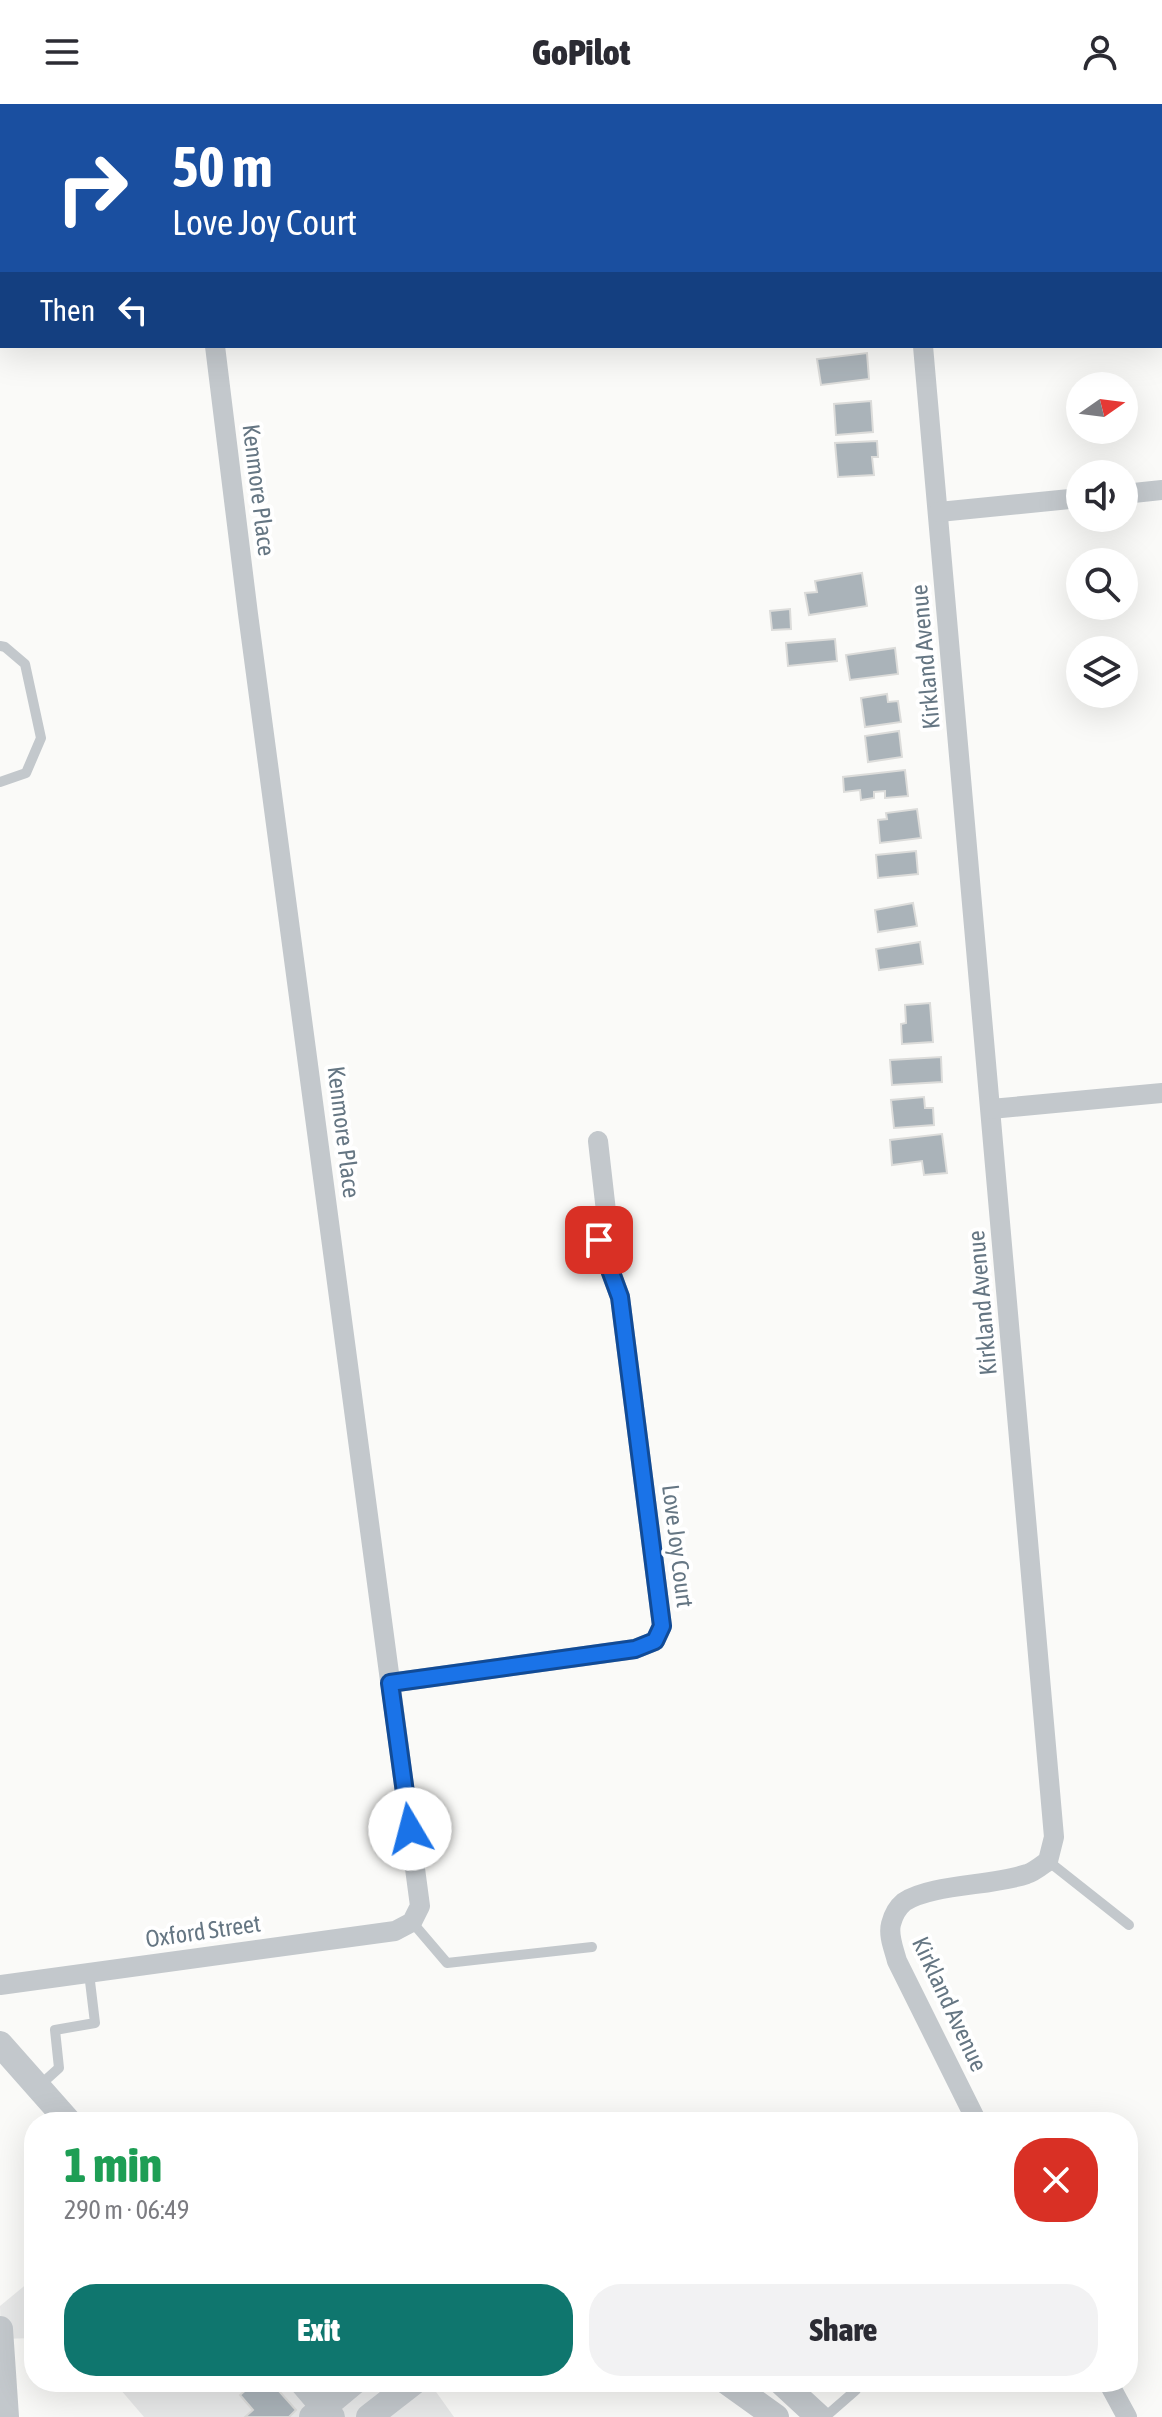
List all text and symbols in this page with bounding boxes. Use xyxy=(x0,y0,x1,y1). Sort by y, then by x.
icon: menu xyxy=(40,30,84,74)
icon: person xyxy=(1078,30,1122,74)
text: GoPilot xyxy=(532,31,630,73)
text: 50 m xyxy=(172,135,273,199)
icon: right xyxy=(40,136,144,240)
text: Love Joy Court xyxy=(172,201,357,243)
icon: left xyxy=(111,288,155,332)
text: Then xyxy=(40,293,95,327)
north arrow xyxy=(1066,372,1138,444)
map controls xyxy=(1066,372,1138,708)
street label: Kenmore Place xyxy=(238,422,280,558)
button: sound xyxy=(1066,460,1138,532)
button: search xyxy=(1066,548,1138,620)
street label: Kirkland Avenue xyxy=(905,584,945,730)
button: layers xyxy=(1066,636,1138,708)
street label: Kenmore Place xyxy=(323,1064,365,1200)
pin xyxy=(565,1206,633,1274)
icon: arrive xyxy=(577,1218,621,1262)
street label: Kirkland Avenue xyxy=(962,1230,1002,1376)
street label: Love Joy Court xyxy=(657,1483,699,1609)
position arrow xyxy=(368,1787,452,1871)
street label: Oxford Street xyxy=(144,1910,262,1952)
street label: Kirkland Avenue xyxy=(907,1933,993,2075)
text: 1 min xyxy=(64,2137,162,2192)
button: close xyxy=(1014,2138,1098,2222)
text: 290 m · 06:49 xyxy=(64,2195,189,2225)
button: Exit xyxy=(64,2284,573,2376)
button: Share xyxy=(589,2284,1098,2376)

